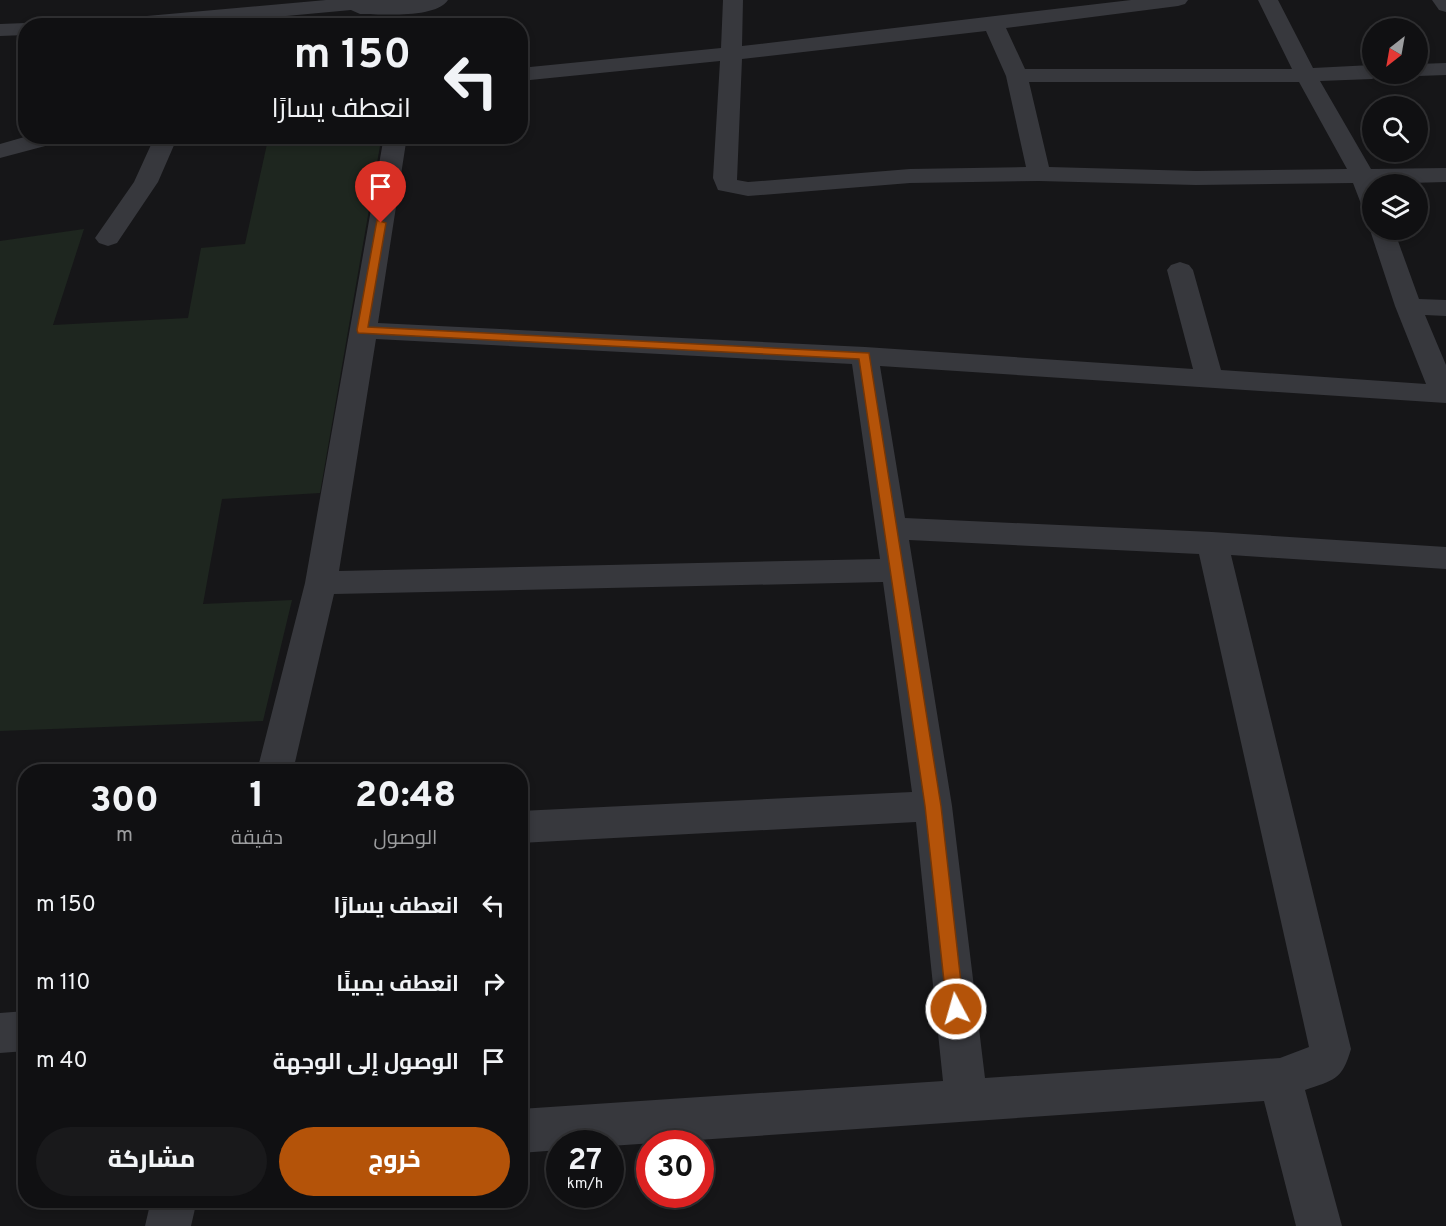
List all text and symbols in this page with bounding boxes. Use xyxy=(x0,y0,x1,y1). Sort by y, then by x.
north arrow xyxy=(1362,18,1428,84)
map controls xyxy=(1362,18,1428,240)
text: 150 m xyxy=(294,30,411,83)
icon: left xyxy=(432,42,510,120)
text: انعطف يسارًا xyxy=(272,93,411,127)
button: search xyxy=(1362,96,1428,162)
pin xyxy=(355,161,406,223)
icon: arrive xyxy=(364,170,397,203)
button: layers xyxy=(1362,174,1428,240)
text: 1 xyxy=(250,774,264,820)
text: 20:48 xyxy=(355,774,456,820)
text: 300 xyxy=(90,779,159,825)
text: m xyxy=(116,823,133,849)
text: دقيقة xyxy=(231,826,283,852)
text: الوصول xyxy=(374,826,437,852)
icon: left xyxy=(477,889,510,922)
text: 150 m xyxy=(36,892,96,919)
text: انعطف يسارًا xyxy=(334,894,459,921)
icon: right xyxy=(477,967,510,1000)
text: 110 m xyxy=(36,970,90,997)
text: انعطف يمينًا xyxy=(336,972,459,999)
position arrow xyxy=(924,977,988,1041)
icon: arrive xyxy=(477,1045,510,1078)
text: 40 m xyxy=(36,1048,88,1075)
text: الوصول إلى الوجهة xyxy=(273,1050,459,1077)
button: مشاركة xyxy=(36,1127,267,1196)
button: خروج xyxy=(279,1127,510,1196)
speed limit sign: 30 xyxy=(636,1130,714,1208)
text: 27 xyxy=(568,1143,602,1180)
text: km/h xyxy=(567,1175,603,1194)

